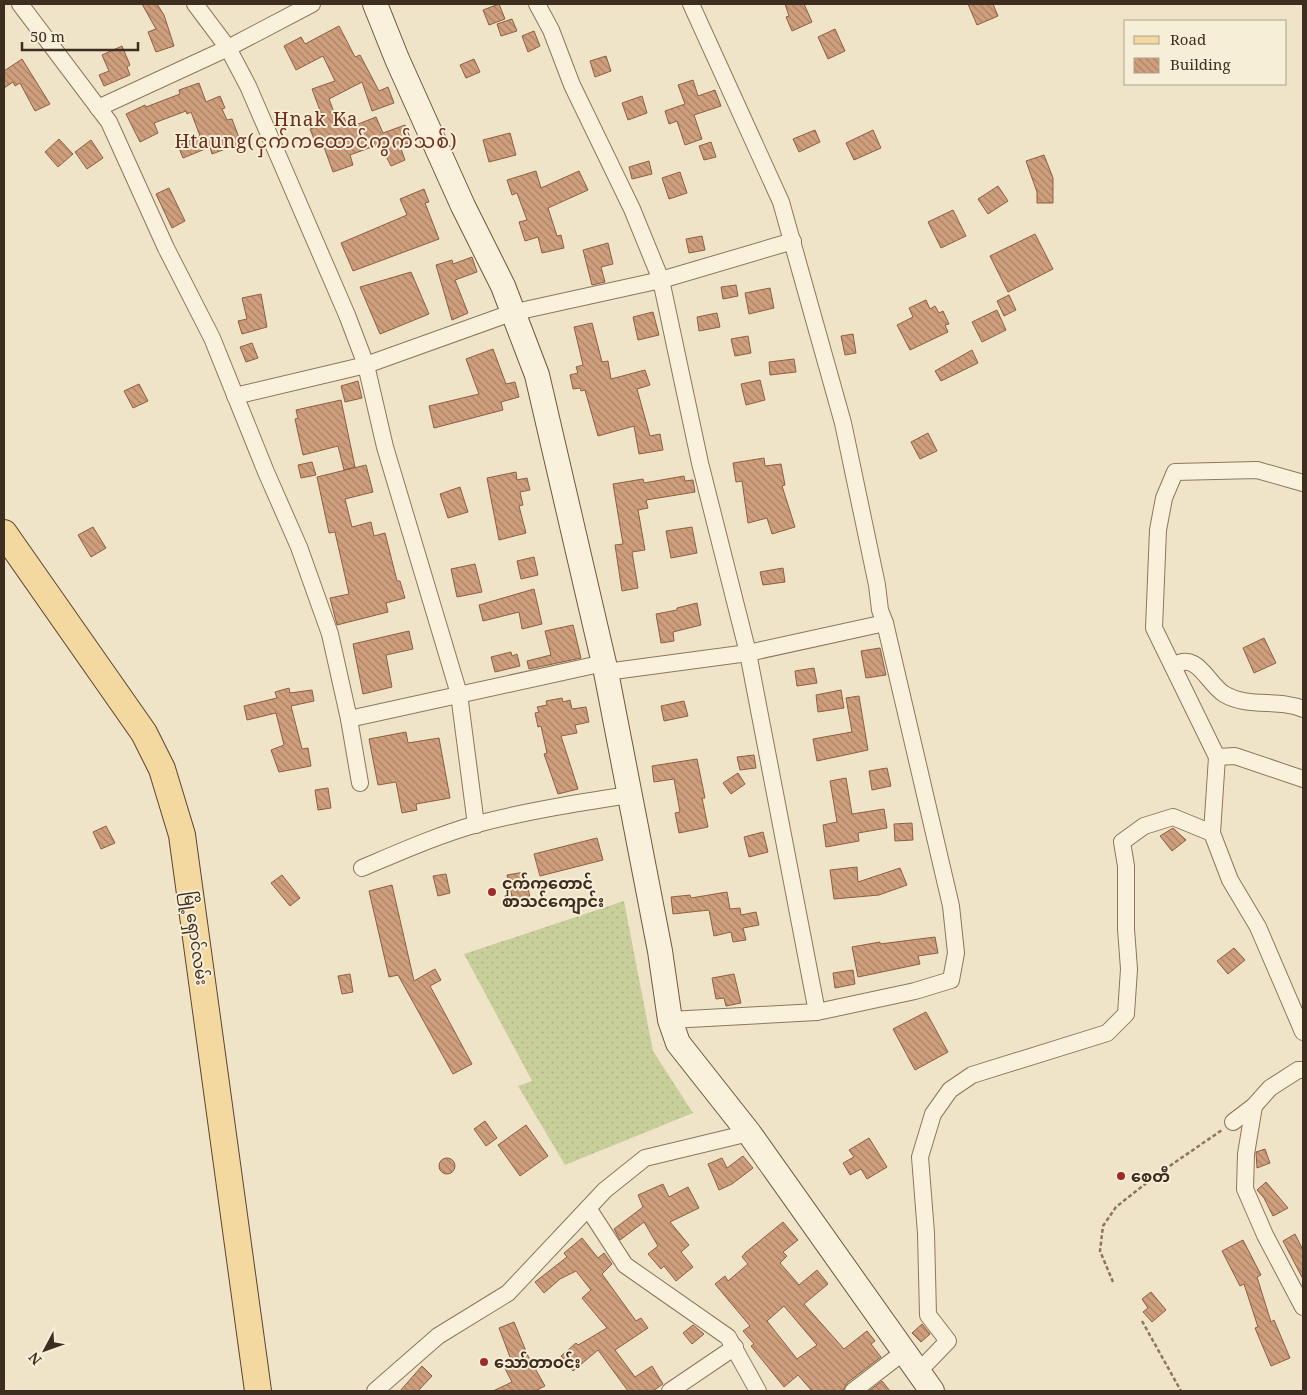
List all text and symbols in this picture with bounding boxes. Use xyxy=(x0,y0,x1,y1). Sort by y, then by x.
scale bar xyxy=(22,20,139,52)
legend xyxy=(1124,20,1287,85)
text: 50 m xyxy=(30,26,65,46)
text: Road xyxy=(1170,29,1206,49)
text: Building xyxy=(1170,54,1231,74)
district label: Hnak Ka Htaung(ငှက်ကထောင်ကွက်သစ်) xyxy=(174,106,458,158)
place label: ငှက်ကတောင် စာသင်ကျောင်း xyxy=(502,872,604,915)
marker: ငှက်ကတောင် စာသင်ကျောင်း xyxy=(486,886,498,898)
street label: မြို့ရှောင်လမ်း xyxy=(175,890,213,987)
place label: စေတီ xyxy=(1131,1165,1170,1187)
marker: စေတီ xyxy=(1115,1170,1127,1182)
north arrow xyxy=(20,1325,70,1375)
text: N xyxy=(24,1348,46,1369)
place label: သော်တာဝင်း xyxy=(494,1351,581,1373)
marker: သော်တာဝင်း xyxy=(478,1356,490,1368)

